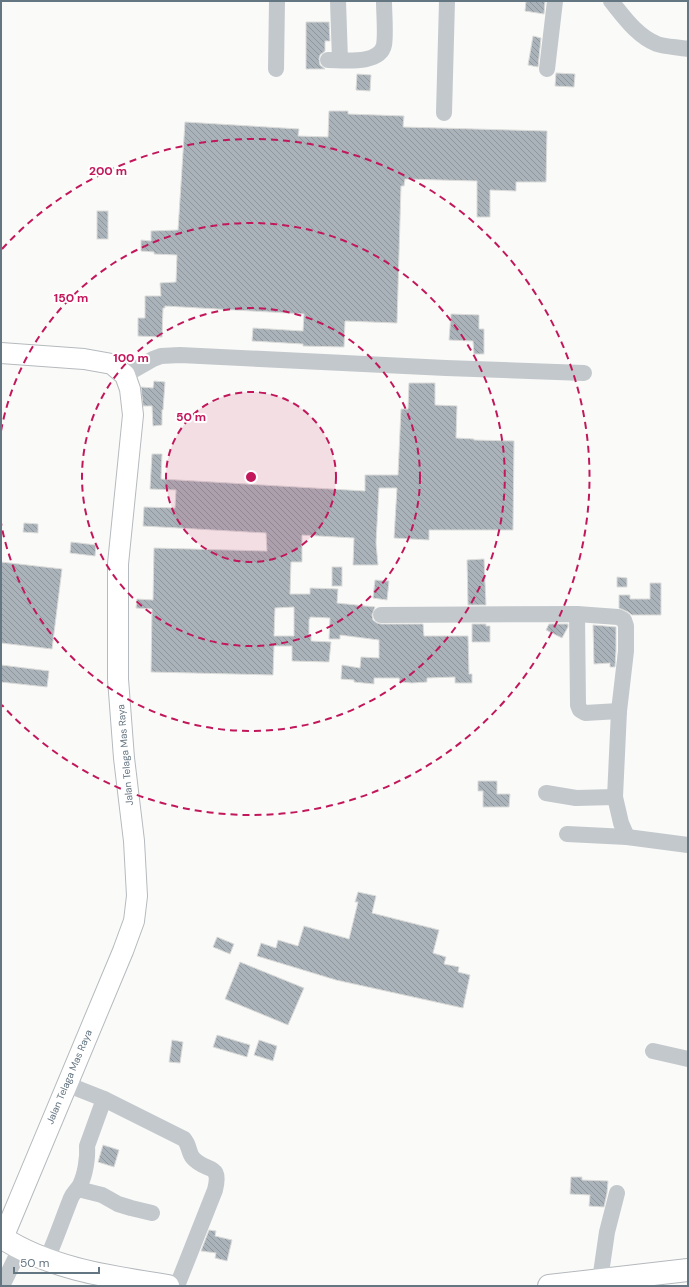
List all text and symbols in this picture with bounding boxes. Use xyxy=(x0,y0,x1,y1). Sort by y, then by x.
text: 200 m xyxy=(89,163,127,179)
text: 150 m xyxy=(54,290,88,306)
text: 100 m xyxy=(113,350,149,366)
text: 50 m xyxy=(176,409,206,425)
centre of rings xyxy=(244,470,258,484)
street label: Jalan Telaga Mas Raya xyxy=(114,704,136,806)
street label: Jalan Telaga Mas Raya xyxy=(43,1028,95,1126)
scale bar xyxy=(14,1249,99,1275)
text: 50 m xyxy=(20,1255,49,1271)

